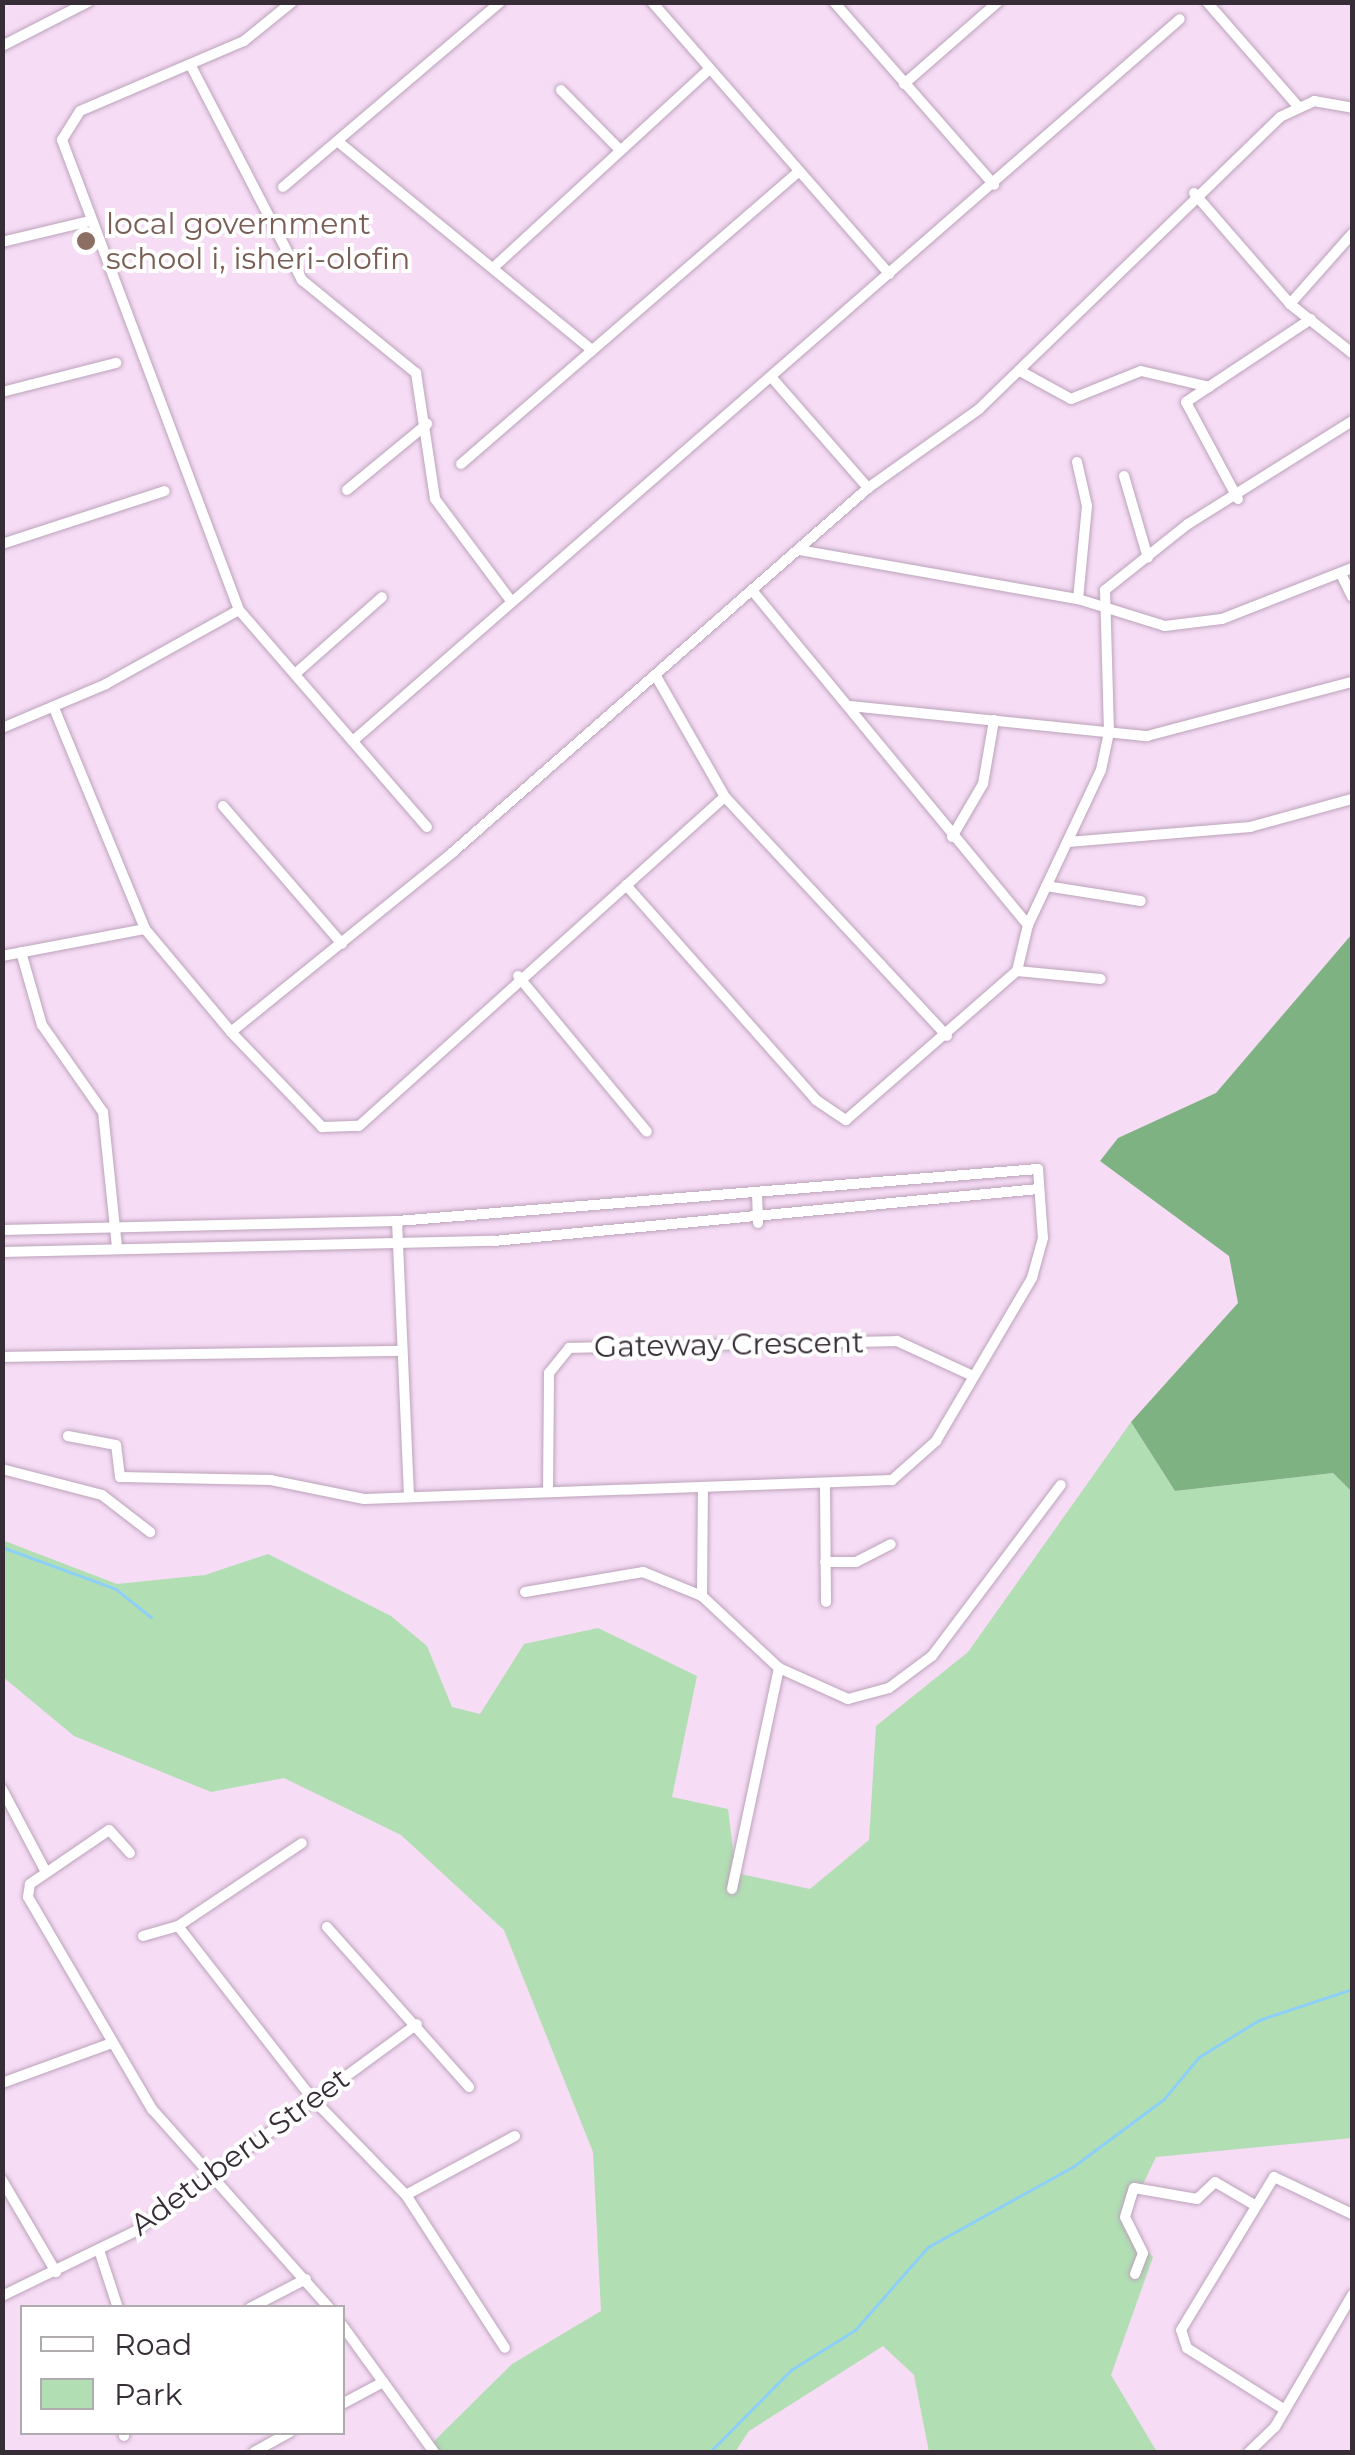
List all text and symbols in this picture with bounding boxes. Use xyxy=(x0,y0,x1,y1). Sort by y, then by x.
place label: local government school i, isheri-olofin xyxy=(106,206,410,276)
marker: local government school i, isheri-olofin xyxy=(75,230,97,252)
street label: Gateway Crescent xyxy=(594,1325,864,1365)
street label: Adetuberu Street xyxy=(124,2061,356,2243)
legend xyxy=(20,2305,345,2435)
text: Road xyxy=(114,2326,192,2363)
text: Park xyxy=(114,2376,183,2413)

